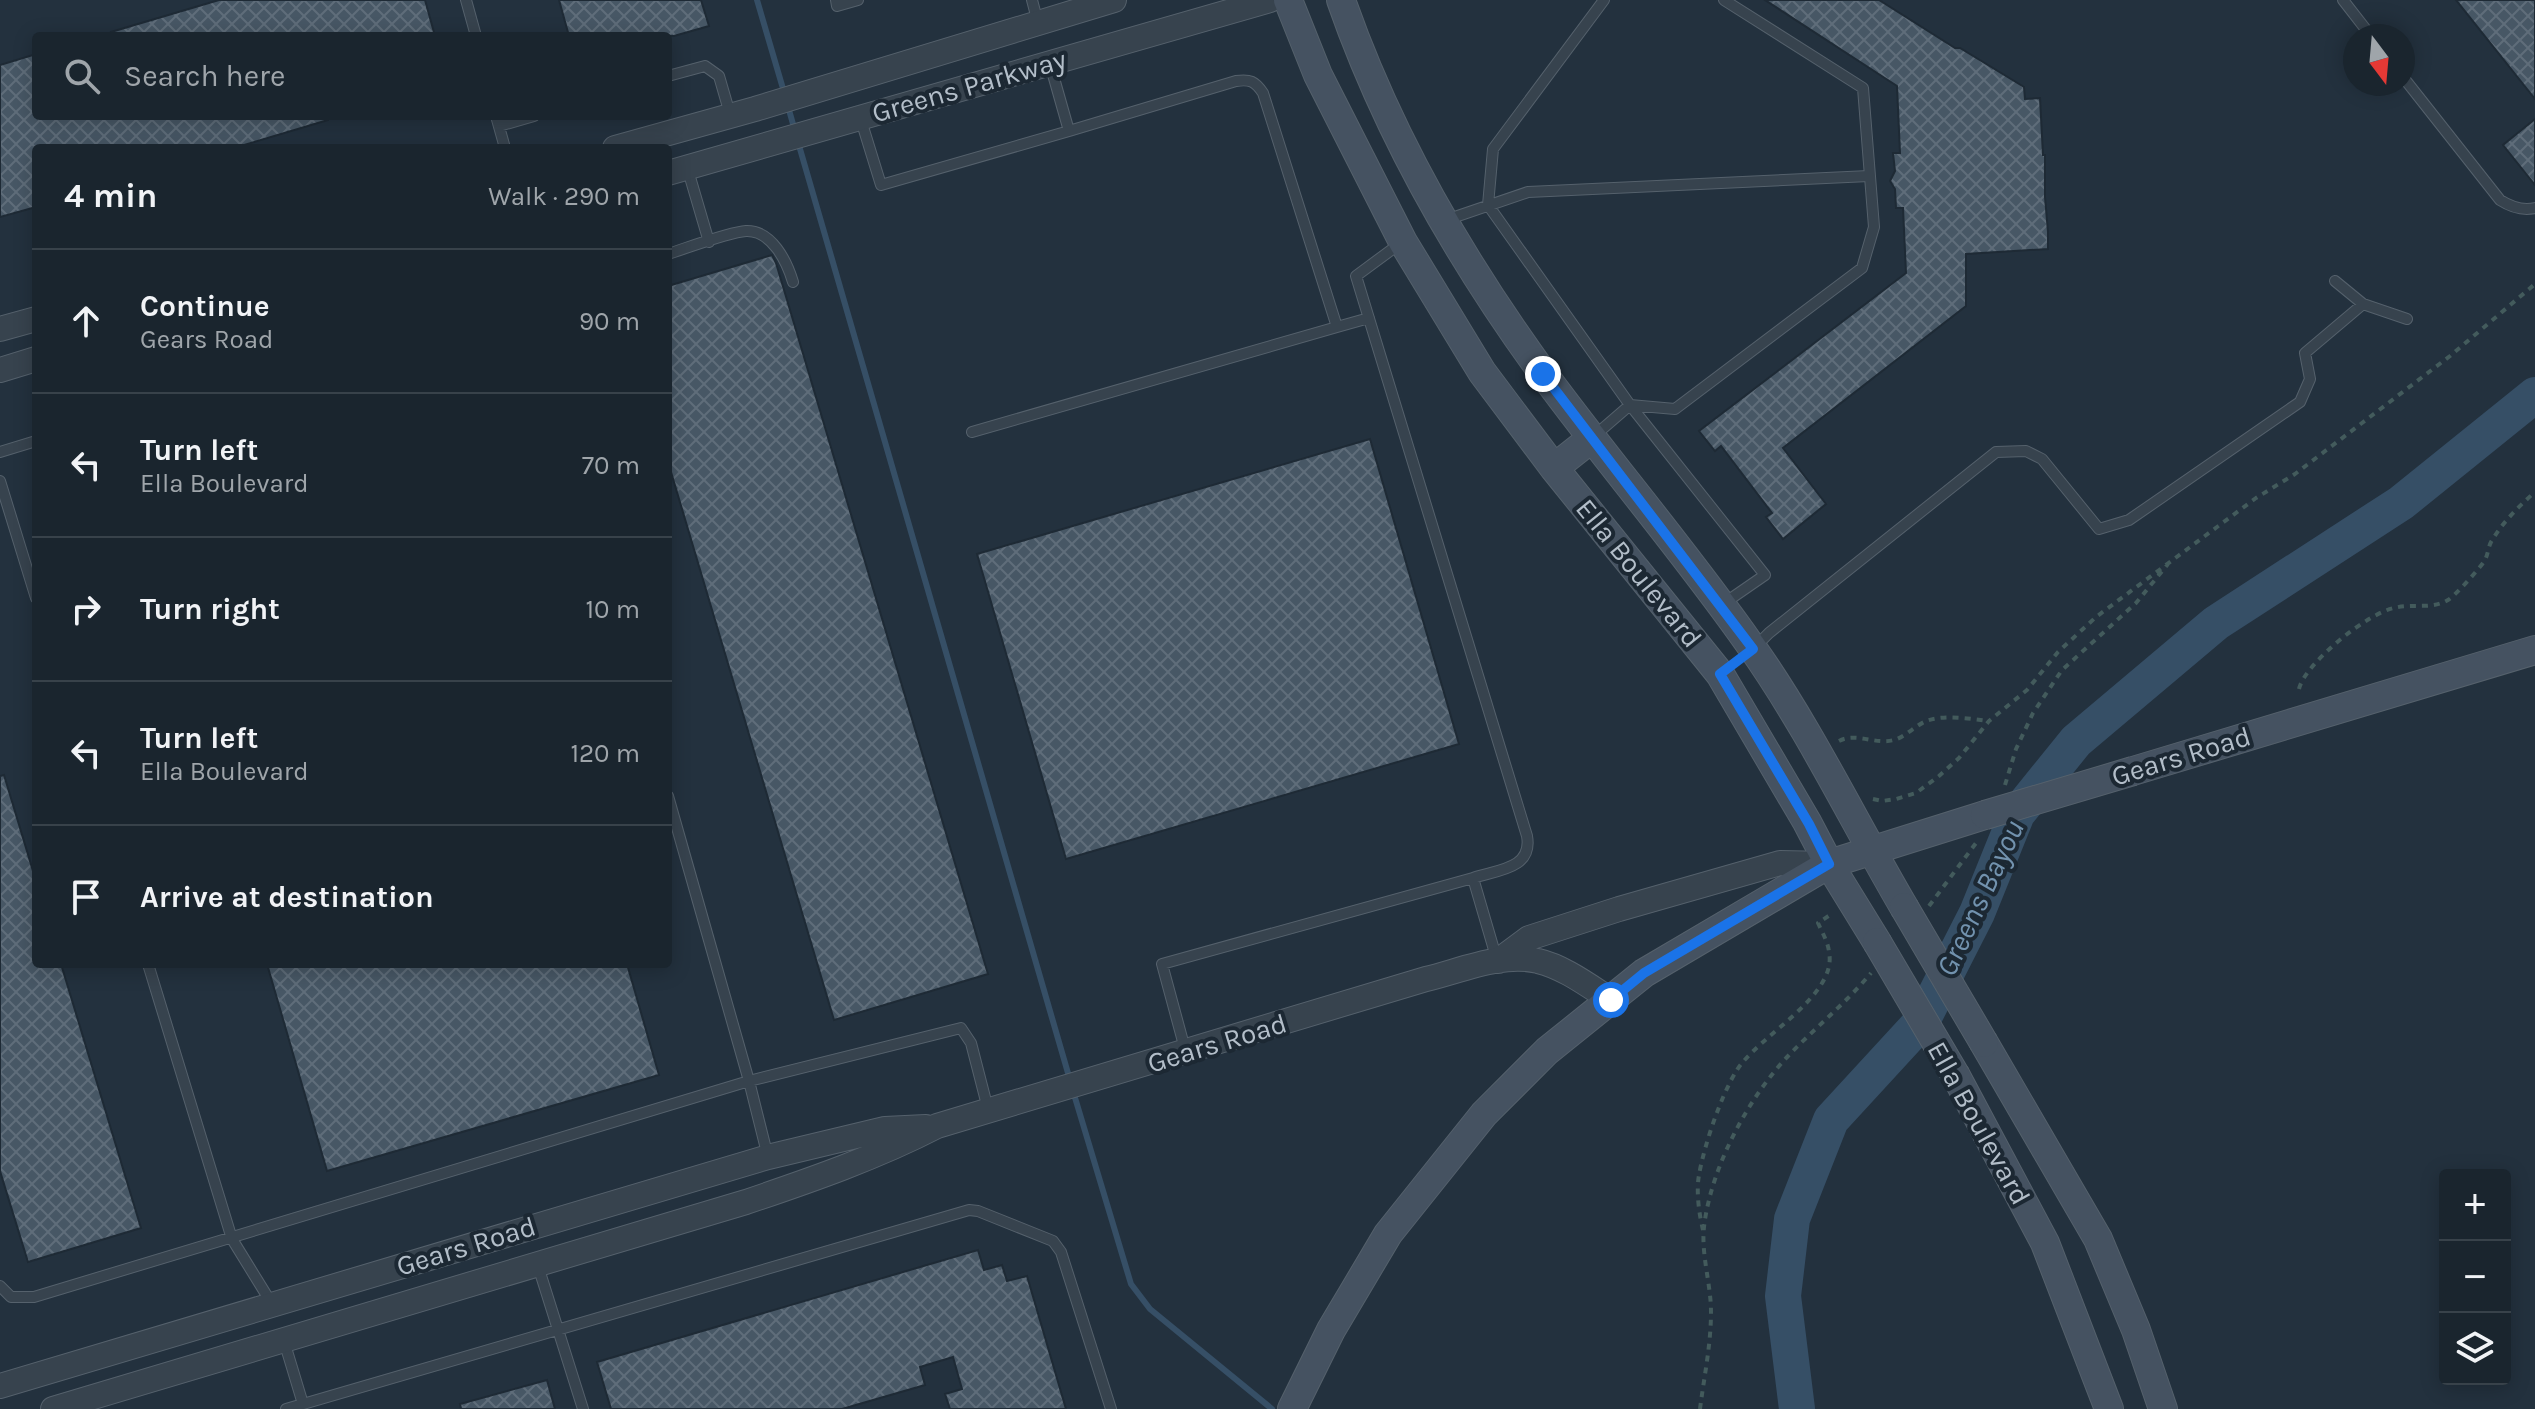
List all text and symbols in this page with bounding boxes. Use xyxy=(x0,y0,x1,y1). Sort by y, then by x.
north arrow xyxy=(2343,24,2415,96)
search box xyxy=(32,32,672,120)
street label: Greens Parkway xyxy=(868,42,1070,130)
icon: search xyxy=(60,54,104,98)
text: Search here xyxy=(124,58,285,94)
text: 4 min xyxy=(64,176,157,216)
text: Walk · 290 m xyxy=(488,181,640,212)
text: Continue xyxy=(140,288,270,324)
icon: ahead xyxy=(64,299,108,343)
text: 90 m xyxy=(579,306,640,337)
text: Gears Road xyxy=(140,324,274,355)
route end xyxy=(1525,356,1561,392)
text: Turn left xyxy=(140,432,258,468)
icon: left xyxy=(64,443,108,487)
text: 70 m xyxy=(582,450,640,481)
text: Ella Boulevard xyxy=(140,468,309,499)
street label: Ella Boulevard xyxy=(1569,492,1709,654)
icon: right xyxy=(64,587,108,631)
text: Turn right xyxy=(140,591,280,627)
text: 10 m xyxy=(585,594,640,625)
street label: Gears Road xyxy=(2107,719,2255,793)
text: Turn left xyxy=(140,720,258,756)
icon: left xyxy=(64,731,108,775)
text: 120 m xyxy=(570,738,640,769)
text: Ella Boulevard xyxy=(140,756,309,787)
water label: Greens Bayou xyxy=(1928,814,2032,982)
icon: arrive xyxy=(64,875,108,919)
text: Arrive at destination xyxy=(140,879,434,915)
route start xyxy=(1593,982,1629,1018)
street label: Gears Road xyxy=(1143,1006,1291,1080)
street label: Ella Boulevard xyxy=(1921,1036,2037,1210)
map controls xyxy=(2439,1169,2511,1385)
button: + xyxy=(2439,1169,2511,1241)
street label: Gears Road xyxy=(392,1209,540,1283)
button: − xyxy=(2439,1241,2511,1313)
button: layers xyxy=(2439,1313,2511,1385)

